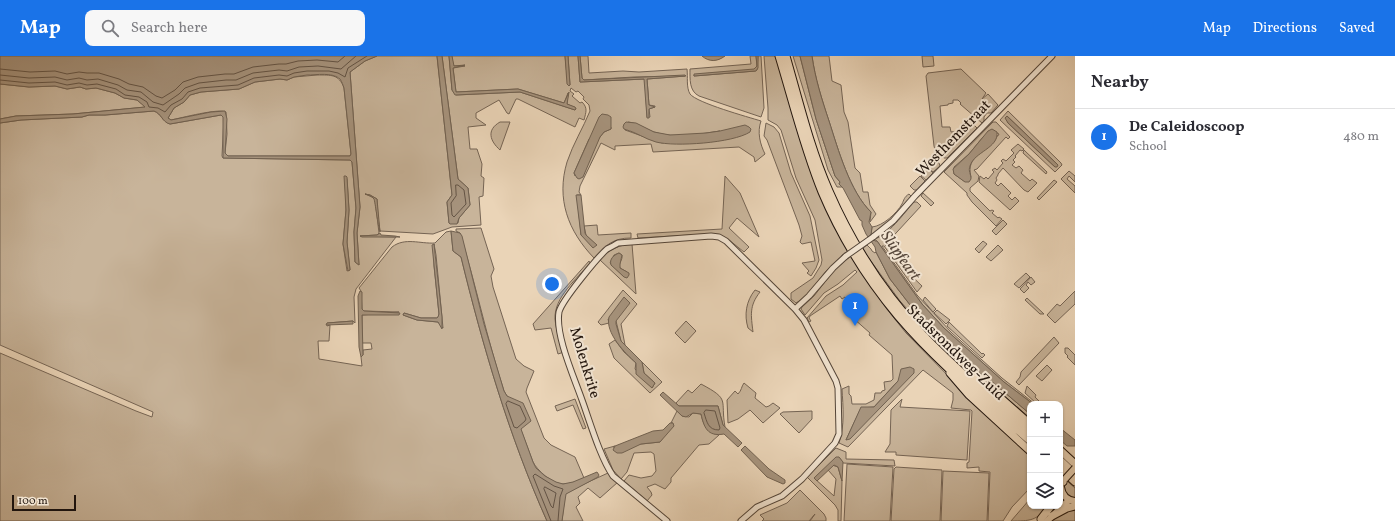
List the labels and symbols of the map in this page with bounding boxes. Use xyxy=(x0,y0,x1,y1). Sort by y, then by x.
street label: Westhemstraat xyxy=(912,96,996,182)
water label: Slûpfeart xyxy=(875,227,926,286)
your location xyxy=(542,274,562,294)
pin: 1 xyxy=(842,293,868,326)
street label: Stadsrondweg-Zuid xyxy=(901,300,1009,406)
street label: Molenkrite xyxy=(563,325,605,401)
scale bar xyxy=(12,493,76,512)

